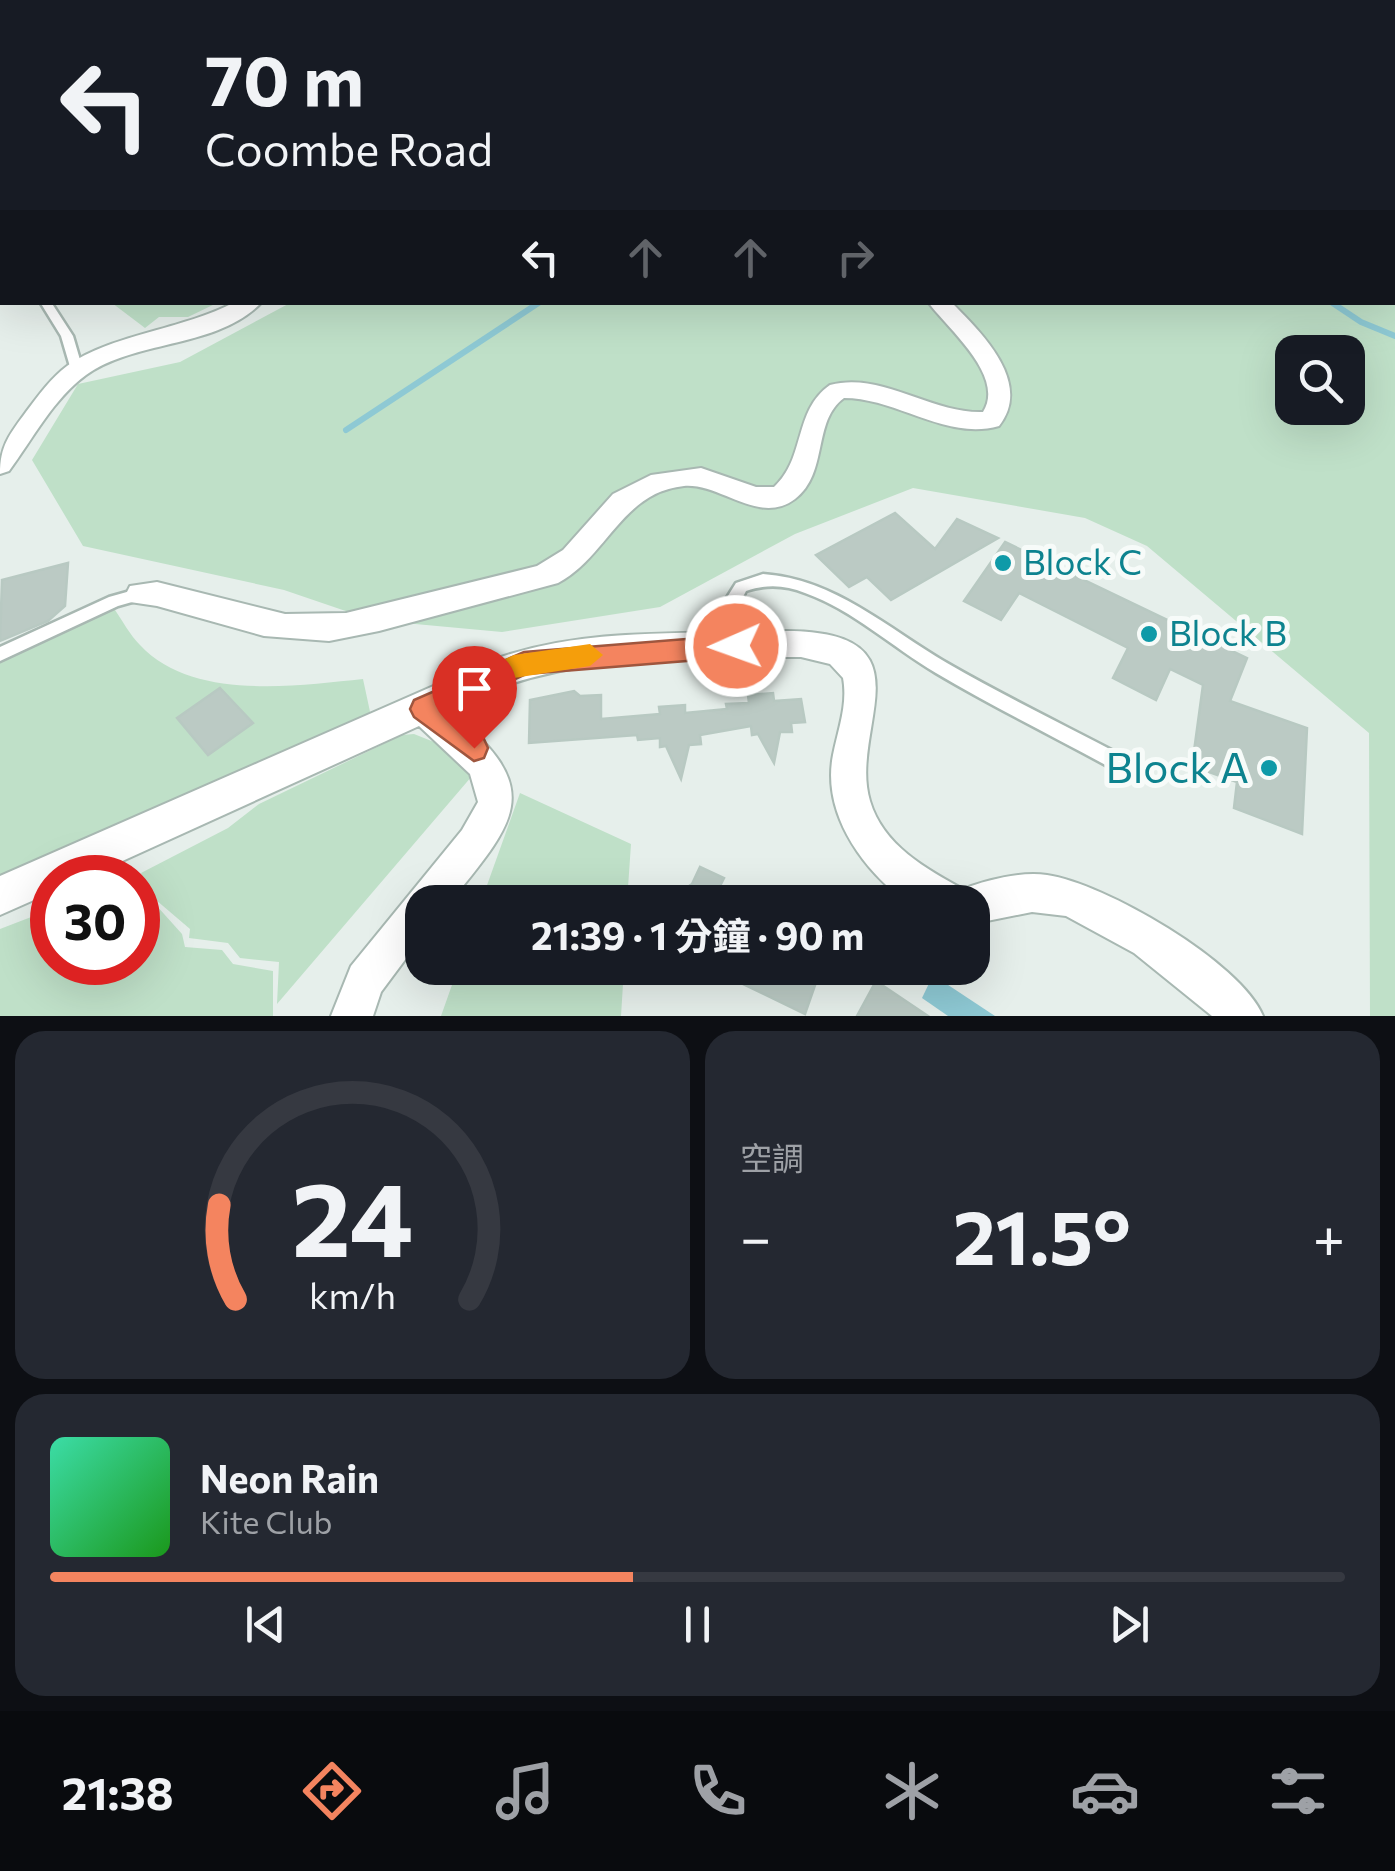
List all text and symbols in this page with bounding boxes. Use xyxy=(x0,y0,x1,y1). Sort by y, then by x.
text: 70 m xyxy=(205,35,364,120)
icon: left xyxy=(40,40,170,170)
text: Coombe Road xyxy=(205,120,493,175)
icon: left xyxy=(513,230,568,285)
icon: ahead xyxy=(618,230,673,285)
icon: ahead xyxy=(723,230,778,285)
icon: right xyxy=(828,230,883,285)
map controls xyxy=(1275,335,1365,425)
button: search xyxy=(1275,335,1365,425)
place label: Block C xyxy=(1023,539,1142,582)
marker: Block C xyxy=(992,552,1014,574)
position arrow xyxy=(684,594,788,698)
place label: Block B xyxy=(1169,610,1287,653)
marker: Block B xyxy=(1138,623,1160,645)
pin xyxy=(432,646,517,749)
icon: arrive xyxy=(447,661,502,716)
place label: Block A xyxy=(1106,740,1249,792)
marker: Block A xyxy=(1258,757,1280,779)
speed limit sign: 30 xyxy=(30,855,160,985)
text: 21:39 · 1 分鐘 · 90 m xyxy=(531,911,864,958)
text: 空調 xyxy=(740,1137,804,1177)
text: 24 xyxy=(292,1151,413,1278)
text: 21.5° xyxy=(953,1189,1131,1280)
text: − xyxy=(740,1202,771,1269)
text: + xyxy=(1313,1202,1345,1269)
text: km/h xyxy=(309,1273,396,1316)
text: Neon Rain xyxy=(200,1454,379,1501)
text: Kite Club xyxy=(200,1501,332,1541)
icon: previous xyxy=(238,1597,293,1652)
icon: pause xyxy=(670,1597,725,1652)
icon: next xyxy=(1102,1597,1157,1652)
icon: directions xyxy=(297,1756,367,1826)
icon: music xyxy=(490,1756,560,1826)
icon: phone xyxy=(683,1756,753,1826)
icon: climate xyxy=(877,1756,947,1826)
icon: car xyxy=(1070,1756,1140,1826)
icon: filters xyxy=(1263,1756,1333,1826)
text: 21:38 xyxy=(62,1764,174,1819)

